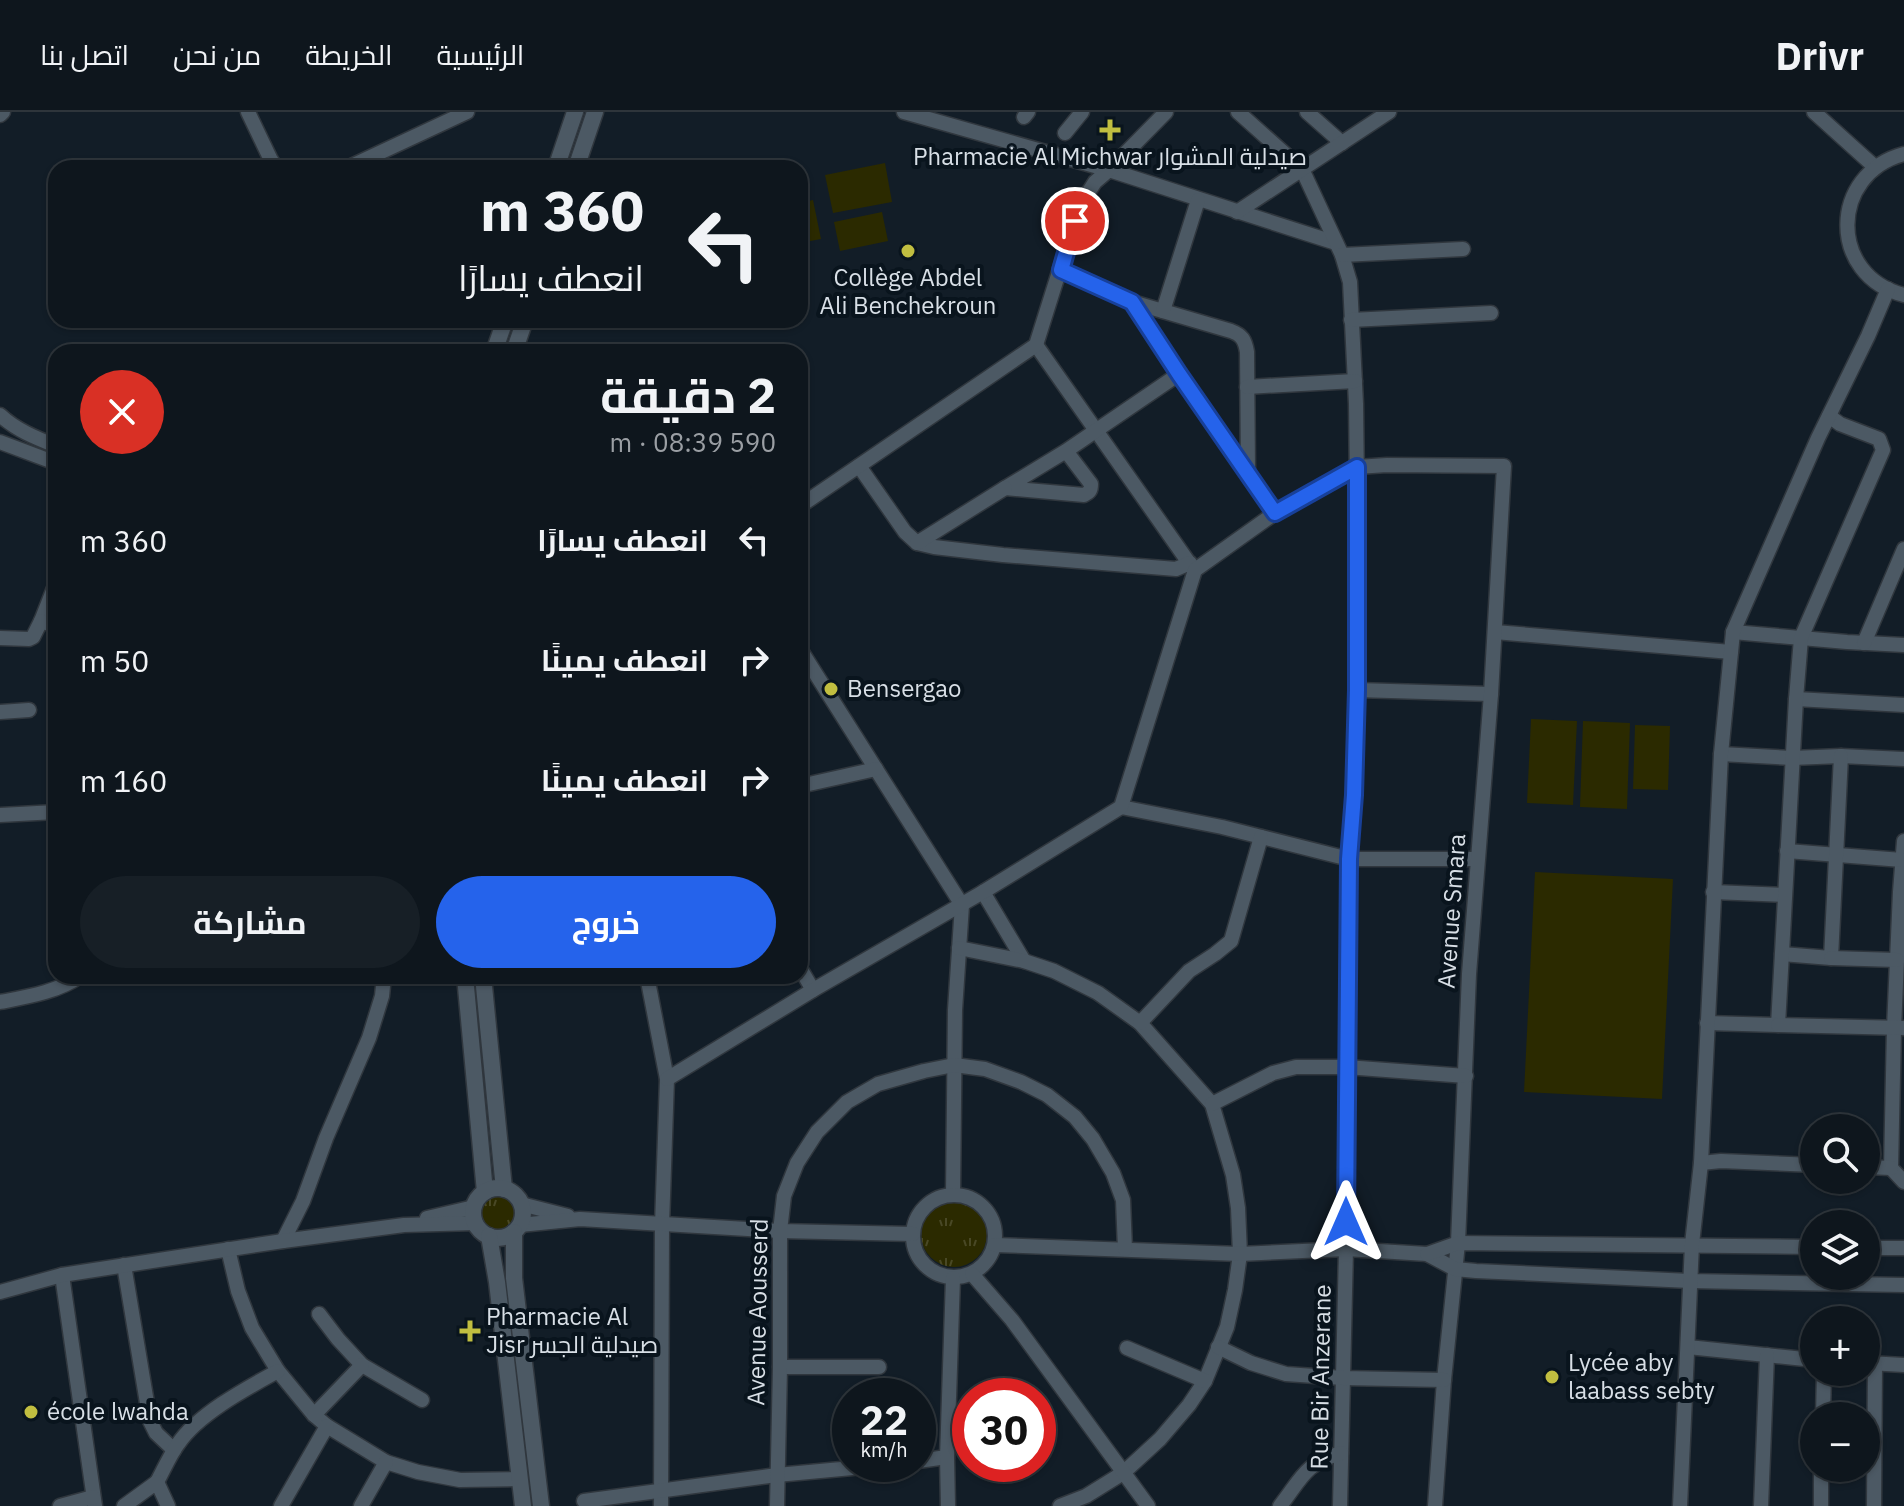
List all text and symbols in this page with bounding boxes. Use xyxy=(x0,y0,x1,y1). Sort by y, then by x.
text: Drivr xyxy=(1775,31,1864,80)
text: اتصل بنا xyxy=(40,36,129,73)
text: من نحن xyxy=(173,36,261,73)
text: الخريطة xyxy=(305,36,393,73)
text: الرئيسية xyxy=(437,36,524,73)
marker: Pharmacie Al Michwar صيدلية المشوار xyxy=(1101,121,1119,139)
place label: Pharmacie Al Michwar صيدلية المشوار xyxy=(913,140,1307,172)
text: 360 m xyxy=(480,174,644,246)
pin xyxy=(1041,187,1109,255)
icon: left xyxy=(672,192,776,296)
icon: arrive xyxy=(1053,199,1097,243)
marker: Collège Abdel Ali Benchekroun xyxy=(899,242,917,260)
text: انعطف يسارًا xyxy=(458,254,644,301)
place label: Collège Abdel Ali Benchekroun xyxy=(820,261,996,321)
text: 2 دقيقة xyxy=(600,364,776,426)
button: close xyxy=(80,370,164,454)
text: 590 m · 08:39 xyxy=(610,425,776,459)
icon: left xyxy=(732,518,776,562)
text: انعطف يسارًا xyxy=(537,520,708,559)
text: 360 m xyxy=(80,521,167,560)
icon: right xyxy=(732,638,776,682)
text: انعطف يمينًا xyxy=(541,640,708,679)
text: 50 m xyxy=(80,641,149,680)
place label: Bensergao xyxy=(847,672,961,704)
marker: Bensergao xyxy=(822,680,840,698)
icon: right xyxy=(732,758,776,802)
text: انعطف يمينًا xyxy=(541,760,708,799)
text: 160 m xyxy=(80,761,167,800)
street label: Avenue Smara xyxy=(1430,832,1472,989)
button: مشاركة xyxy=(80,876,420,968)
button: خروج xyxy=(436,876,776,968)
map controls xyxy=(1800,1114,1880,1482)
button: search xyxy=(1800,1114,1880,1194)
position arrow xyxy=(1304,1180,1388,1264)
button: layers xyxy=(1800,1210,1880,1290)
street label: Avenue Aousserd xyxy=(739,1218,775,1406)
street label: Rue Bir Anzerane xyxy=(1302,1284,1338,1470)
place label: Pharmacie Al Jisr صيدلية الجسر xyxy=(486,1300,658,1360)
button: + xyxy=(1800,1306,1880,1386)
marker: Pharmacie Al Jisr صيدلية الجسر xyxy=(461,1322,479,1340)
place label: Lycée aby laabass sebty xyxy=(1568,1346,1715,1406)
marker: Lycée aby laabass sebty xyxy=(1543,1368,1561,1386)
speed limit sign: 30 xyxy=(952,1378,1056,1482)
text: 22 xyxy=(860,1394,908,1446)
place label: école lwahda xyxy=(47,1395,189,1427)
button: − xyxy=(1800,1402,1880,1482)
marker: école lwahda xyxy=(22,1403,40,1421)
text: km/h xyxy=(860,1436,908,1463)

